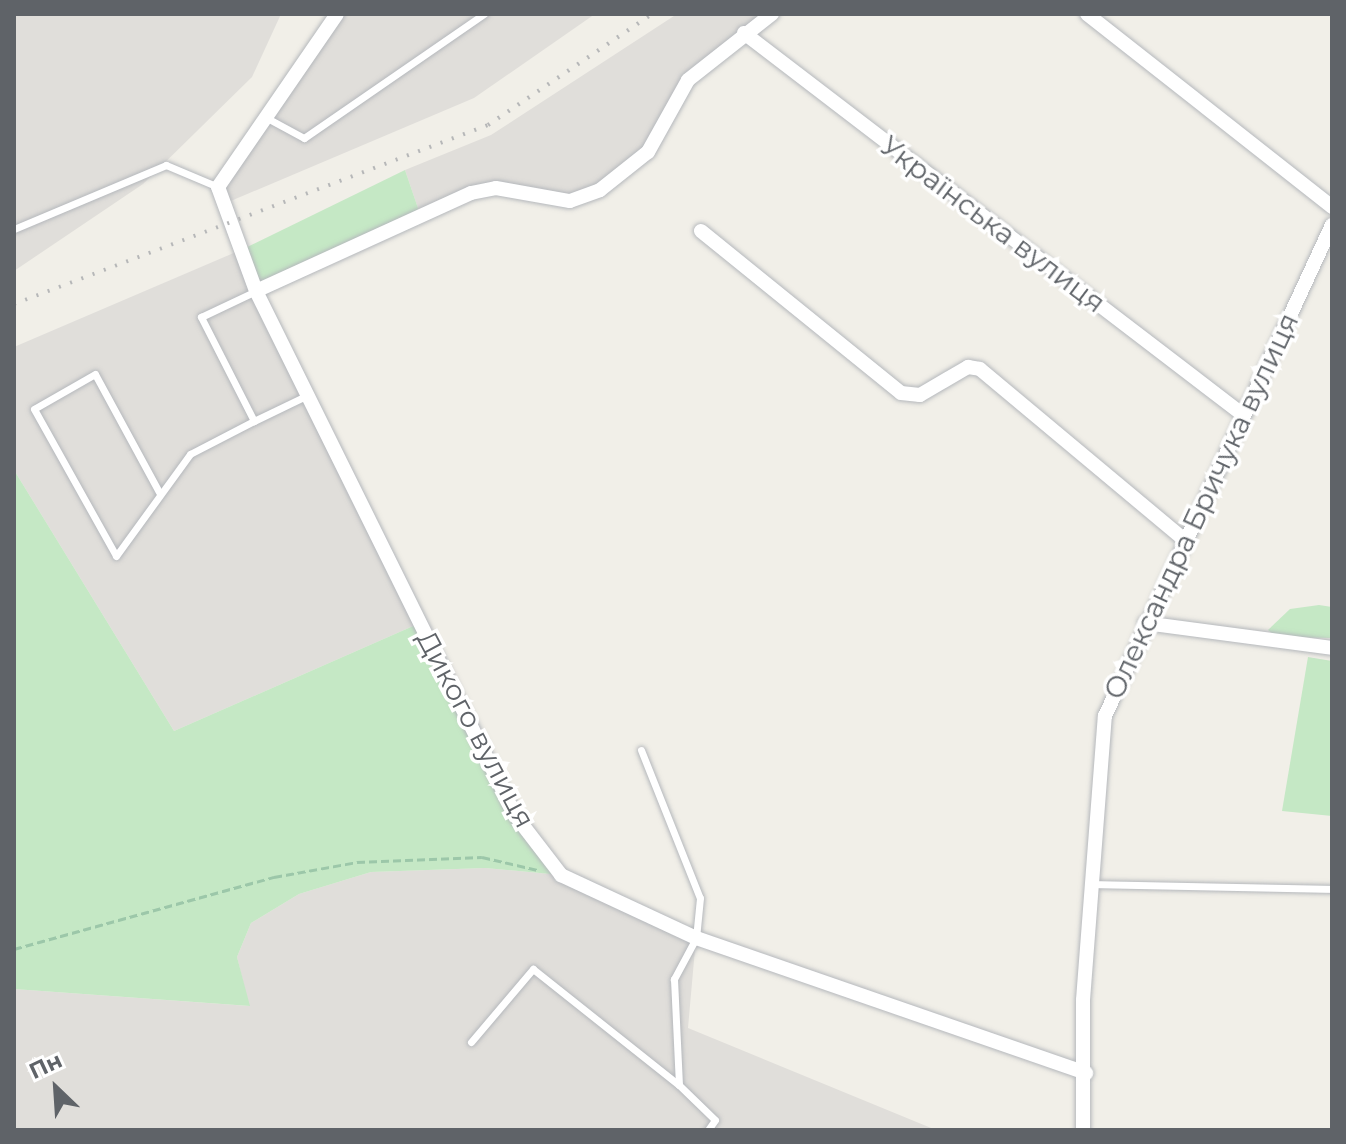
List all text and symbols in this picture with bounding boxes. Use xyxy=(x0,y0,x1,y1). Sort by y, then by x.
street label: Українська вулиця xyxy=(874,129,1112,319)
street label: Олександра Бричука вулиця xyxy=(1097,308,1305,704)
street label: Дикого вулиця xyxy=(410,625,542,833)
text: Пн xyxy=(25,1047,66,1085)
north arrow xyxy=(16,1048,96,1128)

